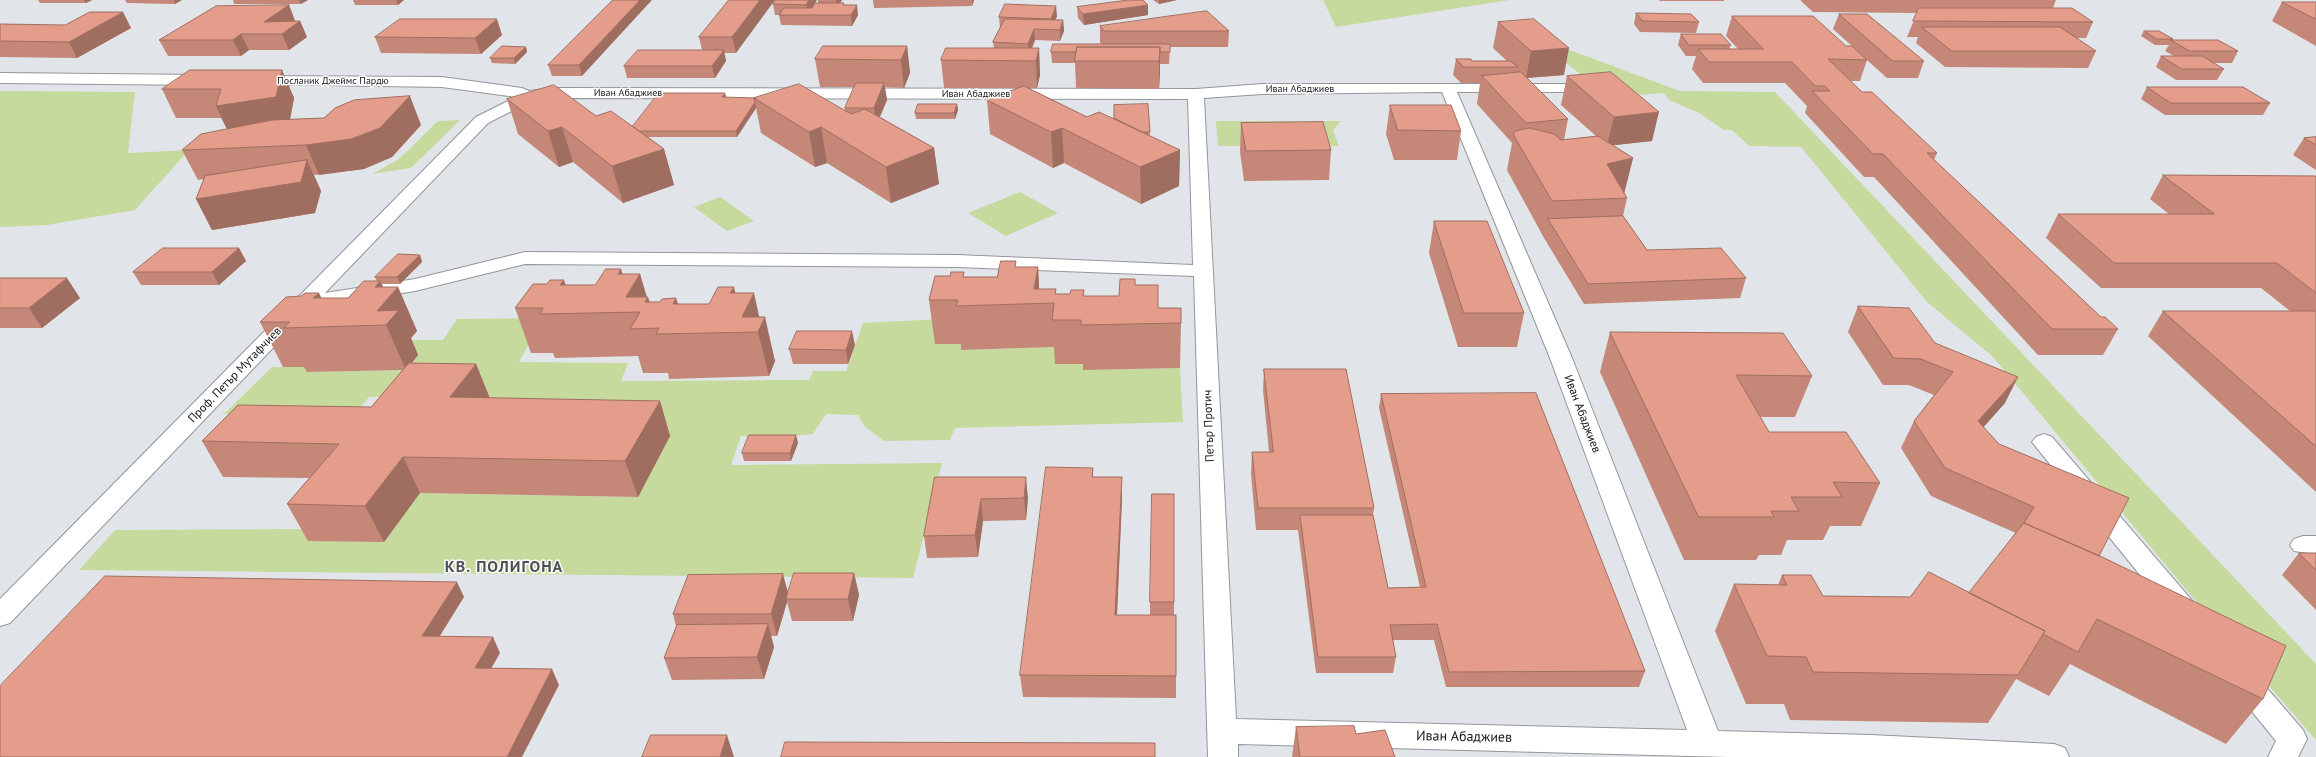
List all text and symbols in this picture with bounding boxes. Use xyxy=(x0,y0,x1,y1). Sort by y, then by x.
street label: Посланик Джеймс Пардю xyxy=(277,75,389,87)
street label: Иван Абаджиев xyxy=(1266,83,1334,95)
street label: Иван Абаджиев xyxy=(594,87,662,99)
street label: Иван Абаджиев xyxy=(942,88,1010,100)
street label: Проф. Петър Мутафчиев xyxy=(185,324,285,426)
street label: Иван Абаджиев xyxy=(1561,373,1603,455)
street label: Петър Протич xyxy=(1201,390,1217,462)
district label: КВ. ПОЛИГОНА xyxy=(445,557,563,577)
street label: Иван Абаджиев xyxy=(1416,728,1512,746)

